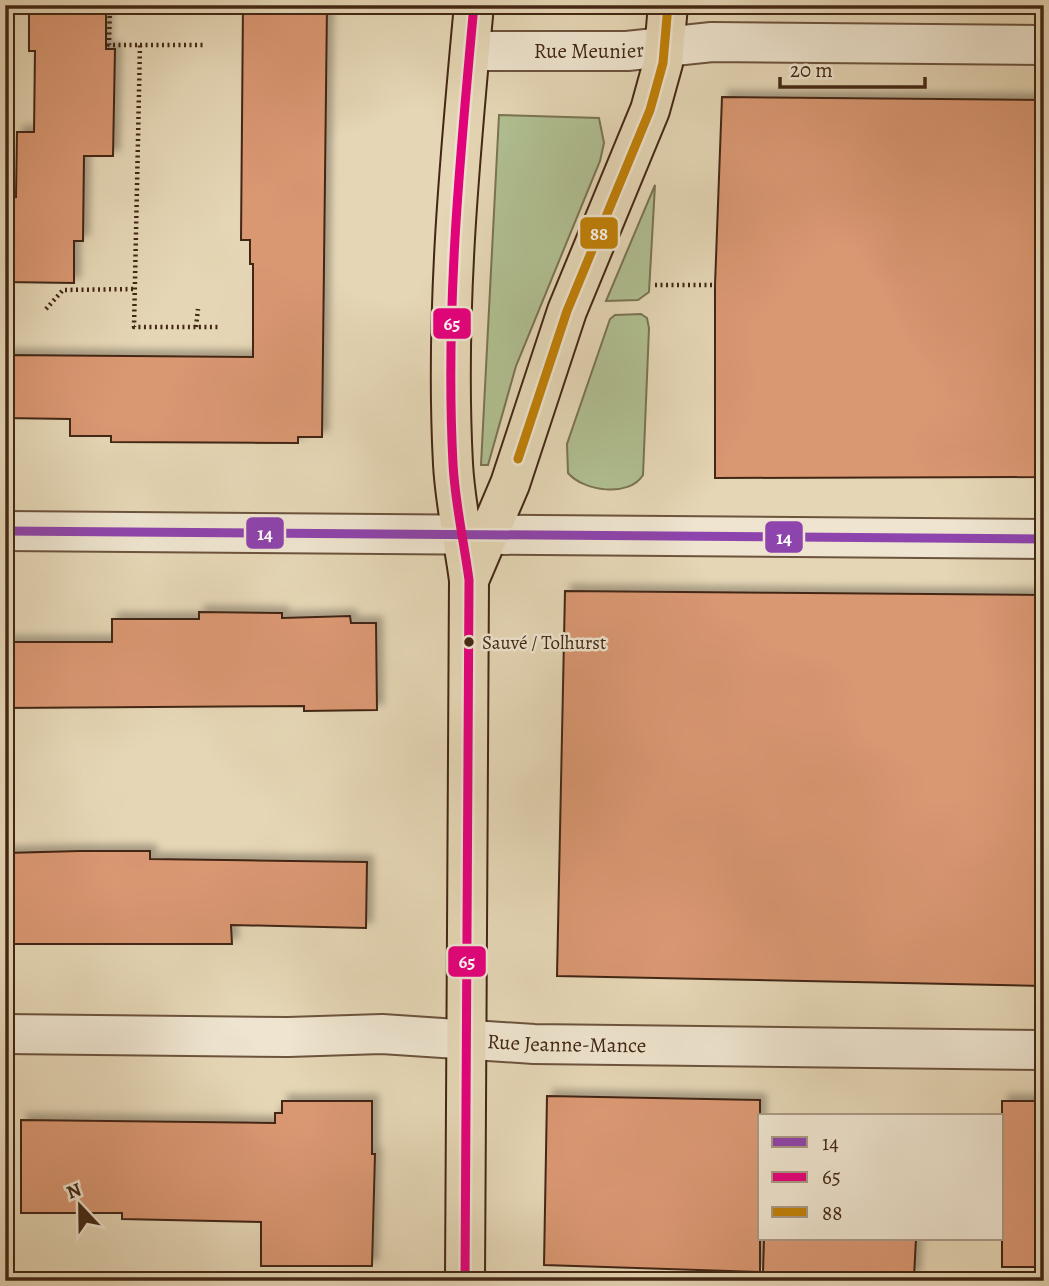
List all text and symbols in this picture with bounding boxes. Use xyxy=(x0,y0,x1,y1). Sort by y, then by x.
street label: Rue Meunier xyxy=(534,35,646,65)
scale bar xyxy=(780,46,925,90)
text: 20 m xyxy=(790,56,833,84)
line badge: 88 xyxy=(579,216,619,250)
text: 88 xyxy=(590,221,608,247)
line badge: 65 xyxy=(432,307,472,340)
text: 65 xyxy=(444,311,461,337)
line badge: 14 xyxy=(245,516,285,550)
line badge: 14 xyxy=(764,520,804,554)
text: 14 xyxy=(257,521,273,547)
text: 14 xyxy=(776,525,792,551)
place label: Sauvé / Tolhurst xyxy=(482,630,606,656)
marker: Sauvé / Tolhurst xyxy=(462,635,476,649)
line badge: 65 xyxy=(447,945,487,978)
text: 65 xyxy=(459,949,476,975)
street label: Rue Jeanne-Mance xyxy=(486,1027,646,1059)
legend xyxy=(758,1114,1004,1240)
text: 14 xyxy=(822,1129,839,1157)
text: 65 xyxy=(822,1163,841,1191)
north arrow xyxy=(46,1170,116,1240)
text: N xyxy=(63,1176,85,1206)
text: 88 xyxy=(822,1199,842,1227)

